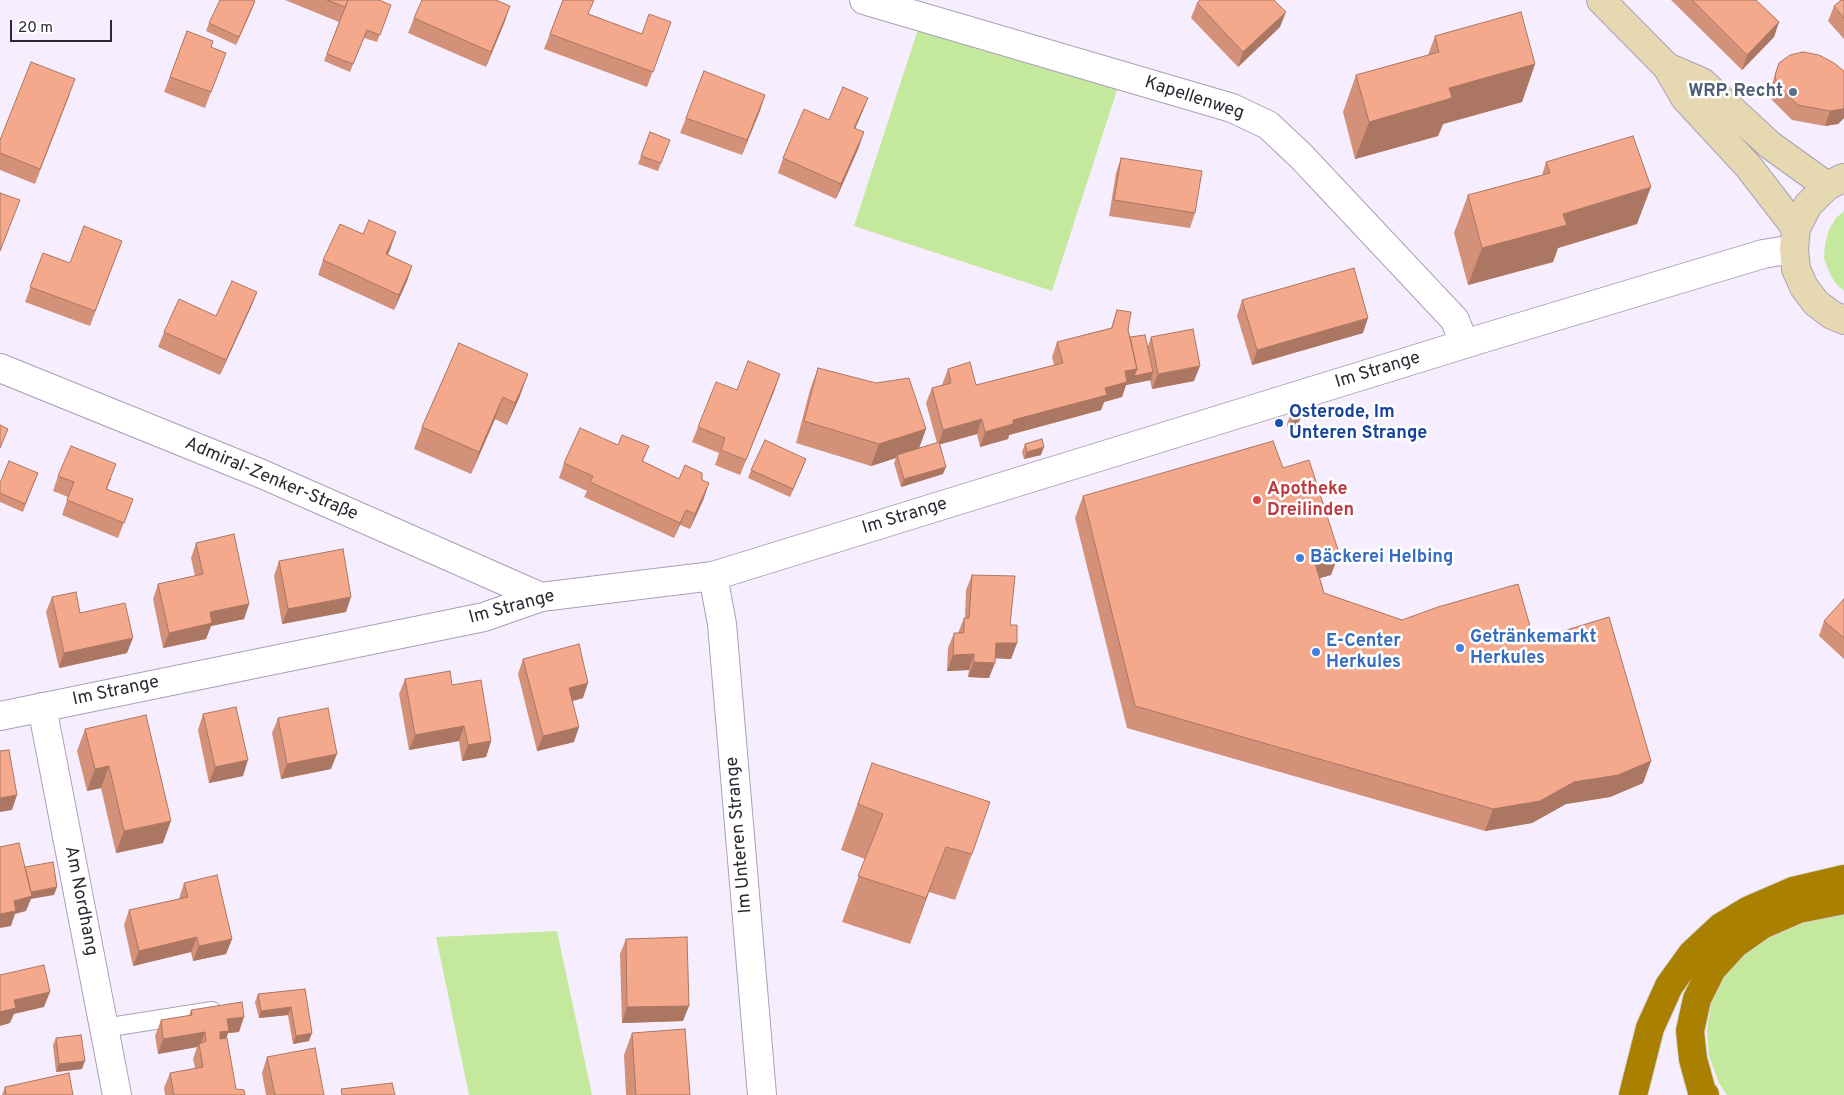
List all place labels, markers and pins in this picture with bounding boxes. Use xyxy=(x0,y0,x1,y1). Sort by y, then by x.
place label: WRP. Recht xyxy=(1688,81,1783,103)
marker: WRP. Recht xyxy=(1787,86,1799,98)
place label: Osterode, Im Unteren Strange xyxy=(1289,402,1427,444)
marker: Osterode, Im Unteren Strange xyxy=(1273,417,1285,429)
place label: Apotheke Dreilinden xyxy=(1267,479,1354,522)
marker: Apotheke Dreilinden xyxy=(1251,494,1263,506)
place label: Bäckerei Helbing xyxy=(1310,547,1453,569)
marker: Bäckerei Helbing xyxy=(1294,552,1306,564)
place label: Getränkemarkt Herkules xyxy=(1470,627,1597,670)
place label: E-Center Herkules xyxy=(1326,631,1401,674)
marker: Getränkemarkt Herkules xyxy=(1454,642,1466,654)
marker: E-Center Herkules xyxy=(1310,646,1322,658)

